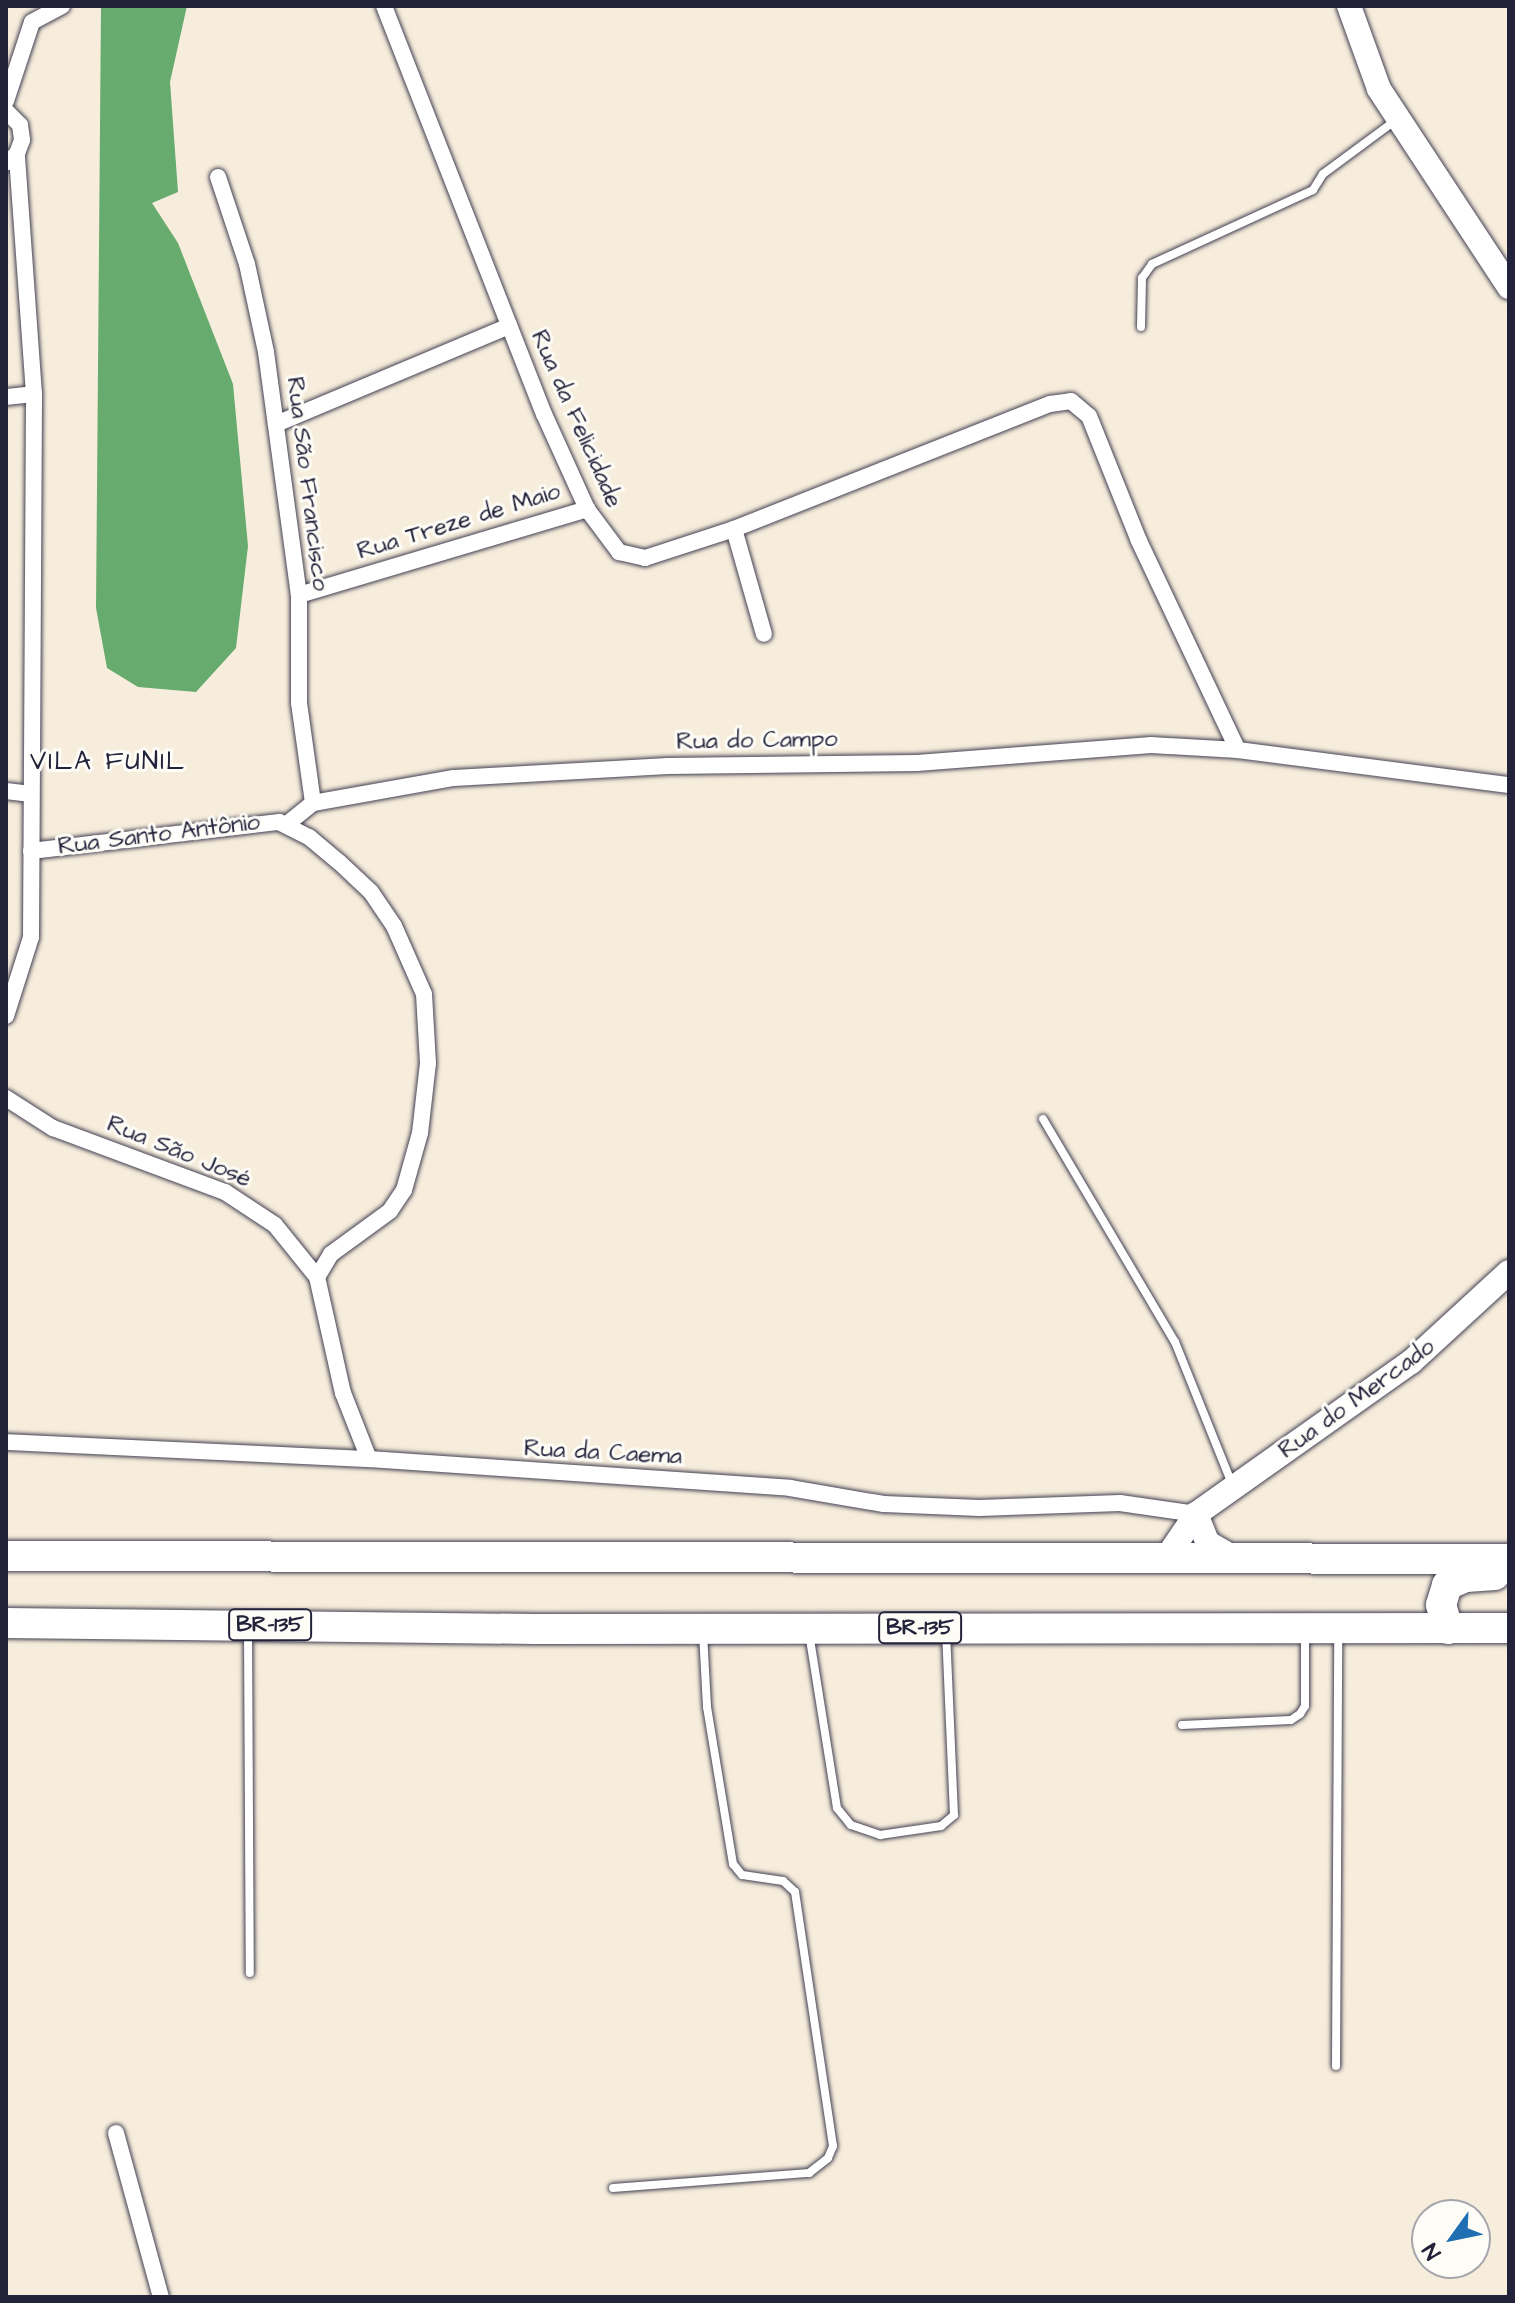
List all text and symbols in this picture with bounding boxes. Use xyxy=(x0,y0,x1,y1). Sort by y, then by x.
street label: Rua da Felicidade xyxy=(524,326,628,512)
street label: Rua São Francisco xyxy=(280,375,334,593)
street label: Rua Treze de Maio xyxy=(354,477,564,567)
street label: Rua do Campo xyxy=(676,725,838,757)
district label: VILA FUNIL xyxy=(30,746,186,778)
street label: Rua Santo Antônio xyxy=(56,808,262,862)
street label: Rua São José xyxy=(103,1110,255,1194)
street label: Rua do Mercado xyxy=(1273,1333,1441,1465)
street label: Rua da Caema xyxy=(523,1434,683,1472)
road number: BR-135 xyxy=(228,1607,312,1643)
road number: BR-135 xyxy=(878,1610,962,1646)
north arrow xyxy=(1411,2199,1491,2279)
text: N xyxy=(1415,2237,1449,2265)

